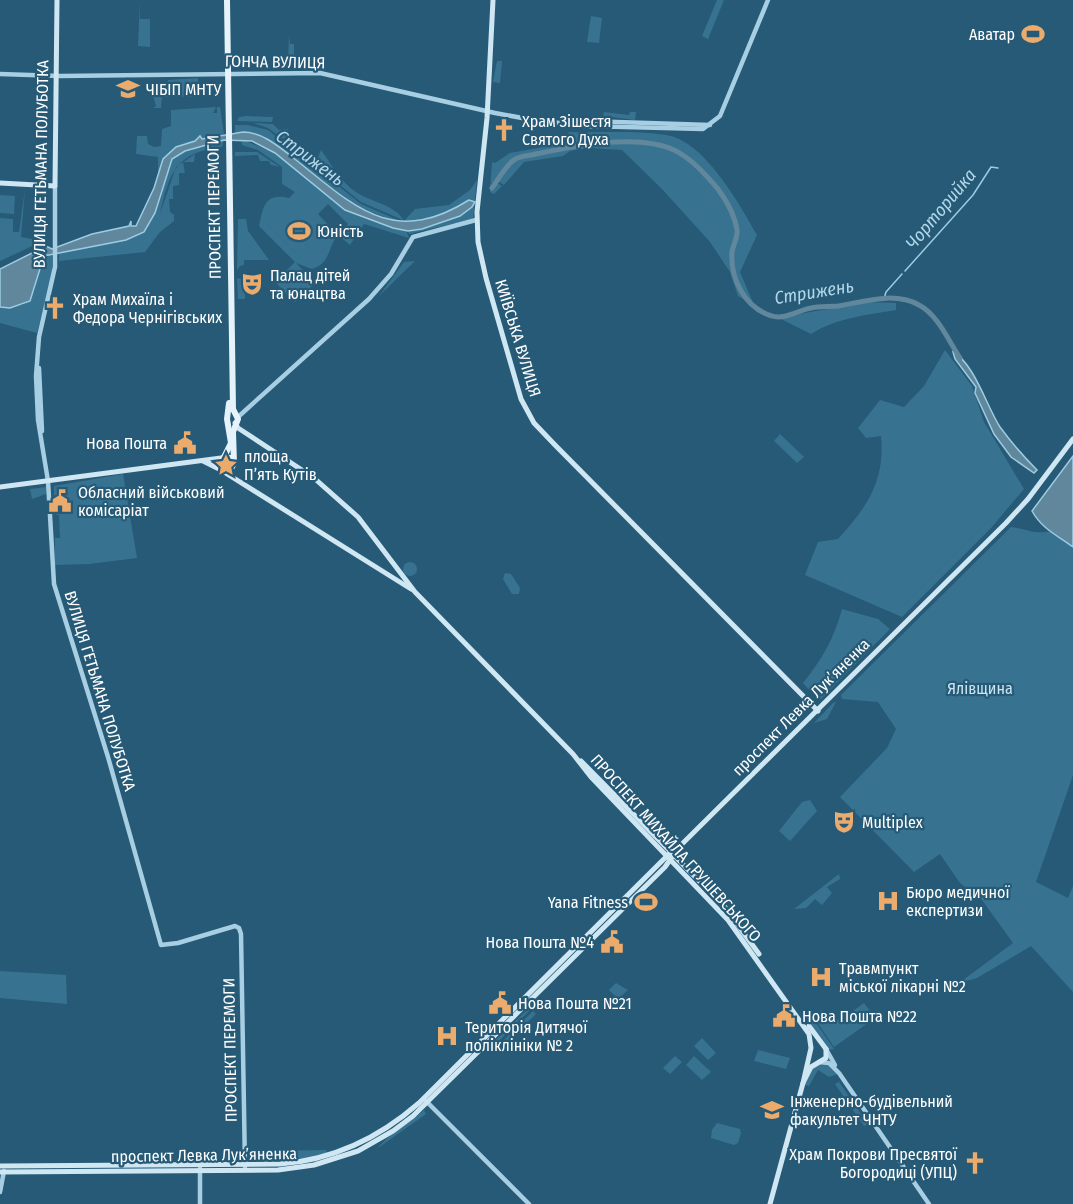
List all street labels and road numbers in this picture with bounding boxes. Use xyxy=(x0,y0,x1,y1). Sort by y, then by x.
street label: ГОНЧА ВУЛИЦЯ xyxy=(225,52,325,72)
street label: ВУЛИЦЯ ГЕТЬМАНА ПОЛУБОТКА xyxy=(30,59,52,268)
street label: ПРОСПЕКТ ПЕРЕМОГИ xyxy=(203,135,225,279)
street label: КИЇВСЬКА ВУЛИЦЯ xyxy=(491,277,545,399)
street label: ВУЛИЦЯ ГЕТЬМАНА ПОЛУБОТКА xyxy=(60,589,140,794)
street label: проспект Левка Лукʼяненка xyxy=(728,634,874,780)
street label: ПРОСПЕКТ МИХАЙЛА ГРУШЕВСЬКОГО xyxy=(587,750,765,946)
street label: ПРОСПЕКТ ПЕРЕМОГИ xyxy=(219,978,241,1122)
street label: проспект Левка Лукʼяненка xyxy=(111,1144,297,1166)

